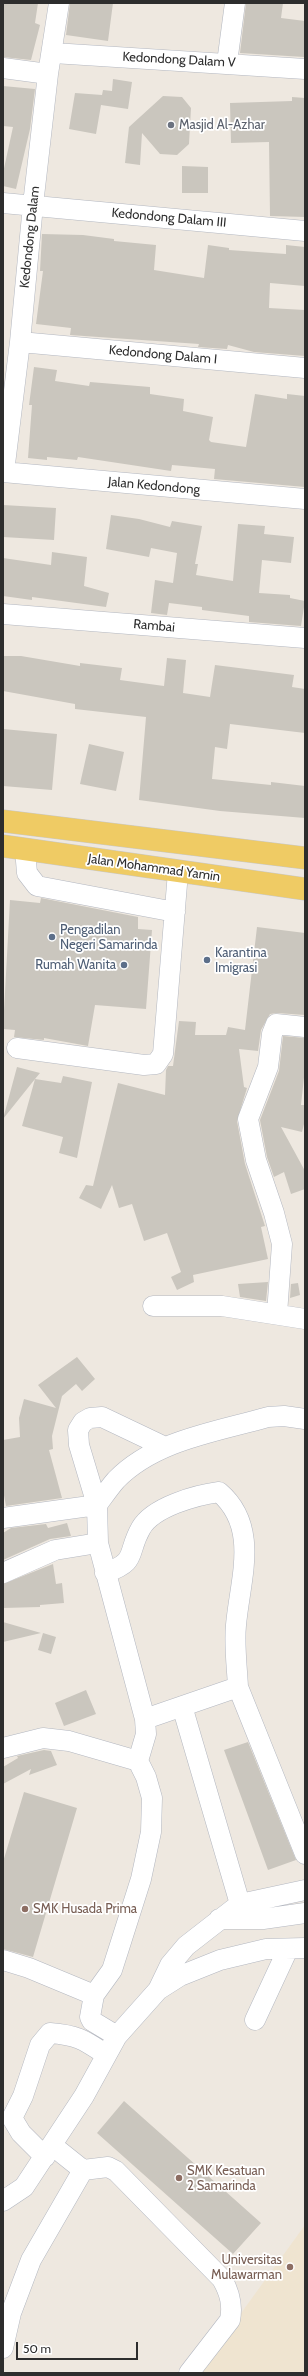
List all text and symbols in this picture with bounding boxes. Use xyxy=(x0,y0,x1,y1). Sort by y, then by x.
street label: Kedondong Dalam V xyxy=(122,49,236,71)
place label: Masjid Al-Azhar xyxy=(179,117,265,133)
marker: Masjid Al-Azhar xyxy=(166,120,176,130)
street label: Kedondong Dalam xyxy=(17,185,43,289)
street label: Kedondong Dalam III xyxy=(111,205,227,231)
street label: Kedondong Dalam I xyxy=(108,342,218,368)
street label: Jalan Kedondong xyxy=(107,474,201,498)
street label: Rambai xyxy=(133,616,175,636)
street label: Jalan Mohammad Yamin xyxy=(87,851,221,885)
place label: Pengadilan Negeri Samarinda xyxy=(60,922,158,953)
marker: Pengadilan Negeri Samarinda xyxy=(47,932,57,942)
place label: Karantina Imigrasi xyxy=(215,945,267,976)
marker: Karantina Imigrasi xyxy=(202,955,212,965)
place label: Rumah Wanita xyxy=(35,957,116,973)
marker: Rumah Wanita xyxy=(119,960,129,970)
place label: SMK Husada Prima xyxy=(33,1901,137,1917)
marker: SMK Husada Prima xyxy=(20,1904,30,1914)
place label: SMK Kesatuan 2 Samarinda xyxy=(187,2163,265,2194)
marker: SMK Kesatuan 2 Samarinda xyxy=(174,2173,184,2183)
place label: Universitas Mulawarman xyxy=(211,2252,282,2283)
marker: Universitas Mulawarman xyxy=(285,2262,295,2272)
scale bar xyxy=(18,2334,140,2360)
text: 50 m xyxy=(23,2341,51,2356)

